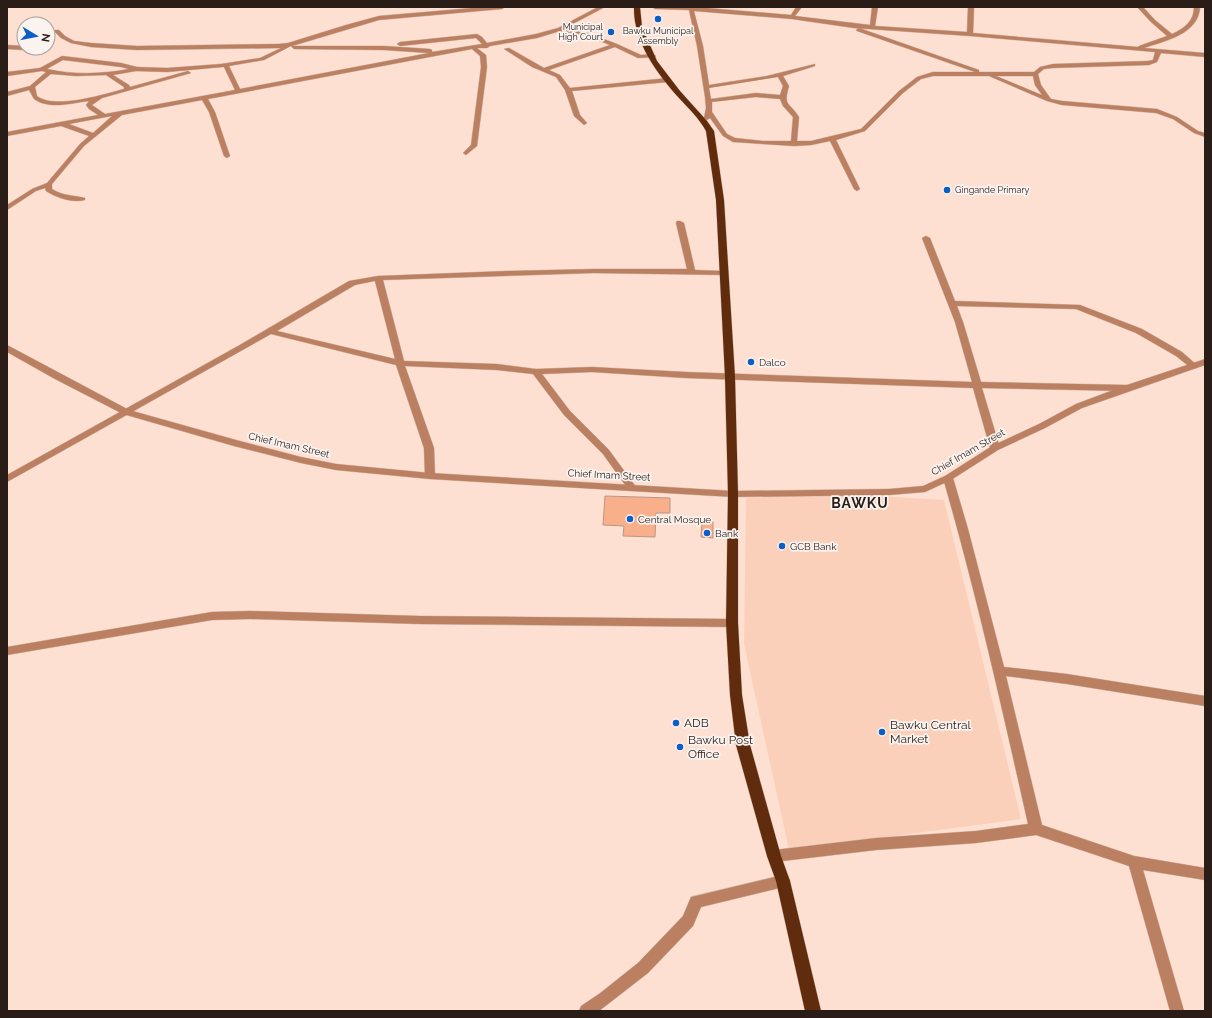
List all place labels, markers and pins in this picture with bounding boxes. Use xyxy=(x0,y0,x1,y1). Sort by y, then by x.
marker: Bawku Municipal Assembly xyxy=(653,14,663,24)
place label: Municipal High Court xyxy=(558,22,604,42)
place label: Bawku Municipal Assembly xyxy=(623,26,694,46)
marker: Municipal High Court xyxy=(606,27,616,37)
marker: Gingande Primary xyxy=(942,185,952,195)
place label: Gingande Primary xyxy=(955,185,1030,195)
marker: Dalco xyxy=(746,357,756,367)
place label: Dalco xyxy=(759,357,786,368)
marker: Central Mosque xyxy=(625,514,635,524)
place label: Central Mosque xyxy=(638,514,711,525)
marker: Bank xyxy=(702,528,712,538)
place label: Bank xyxy=(715,528,739,539)
marker: GCB Bank xyxy=(777,541,787,551)
place label: GCB Bank xyxy=(790,541,837,552)
place label: ADB xyxy=(684,716,709,730)
marker: ADB xyxy=(671,718,681,728)
place label: Bawku Central Market xyxy=(890,718,972,746)
marker: Bawku Central Market xyxy=(877,727,887,737)
place label: Bawku Post Office xyxy=(688,733,753,761)
marker: Bawku Post Office xyxy=(675,742,685,752)

